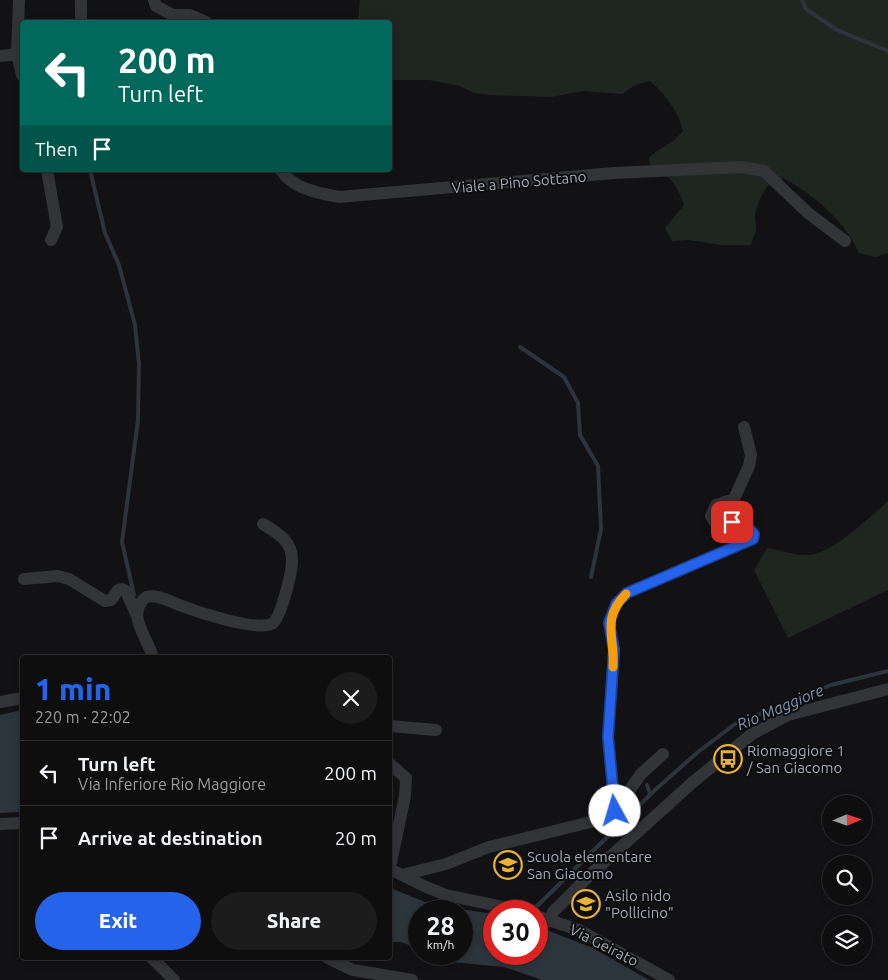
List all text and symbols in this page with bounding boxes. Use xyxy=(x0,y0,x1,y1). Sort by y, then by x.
icon: left xyxy=(35,40,100,105)
text: 200 m xyxy=(118,40,216,80)
text: Turn left xyxy=(118,81,203,106)
icon: arrive xyxy=(88,135,116,163)
text: Then xyxy=(35,138,78,160)
street label: Viale a Pino Sottano xyxy=(451,168,587,196)
pin xyxy=(711,501,753,543)
icon: arrive xyxy=(718,508,746,536)
text: 1 min xyxy=(35,672,111,706)
button: close xyxy=(325,672,377,724)
water label: Rio Maggiore xyxy=(734,681,826,733)
text: 220 m · 22:02 xyxy=(35,708,131,726)
place label: Riomaggiore 1 / San Giacomo xyxy=(746,742,845,776)
bus stop icon: Riomaggiore 1 / San Giacomo xyxy=(713,744,743,774)
text: Turn left xyxy=(78,753,156,775)
icon: left xyxy=(35,759,63,787)
text: 200 m xyxy=(324,762,377,784)
text: Via Inferiore Rio Maggiore xyxy=(78,775,266,793)
position arrow xyxy=(588,784,640,836)
north arrow xyxy=(822,795,872,845)
map controls xyxy=(822,795,872,965)
icon: arrive xyxy=(35,824,63,852)
text: Arrive at destination xyxy=(78,827,263,849)
text: 20 m xyxy=(335,827,377,849)
place label: Scuola elementare San Giacomo xyxy=(527,848,652,882)
school or university icon: Scuola elementare San Giacomo xyxy=(493,850,523,880)
button: search xyxy=(822,855,872,905)
place label: Asilo nido "Pollicino" xyxy=(605,887,674,921)
school or university icon: Asilo nido "Pollicino" xyxy=(571,889,601,919)
button: Exit xyxy=(35,892,201,950)
button: Share xyxy=(211,892,377,950)
speed limit sign: 30 xyxy=(483,900,548,965)
text: 28 xyxy=(426,912,455,940)
button: layers xyxy=(822,915,872,965)
street label: Via Geirato xyxy=(567,920,641,970)
text: km/h xyxy=(427,938,454,951)

